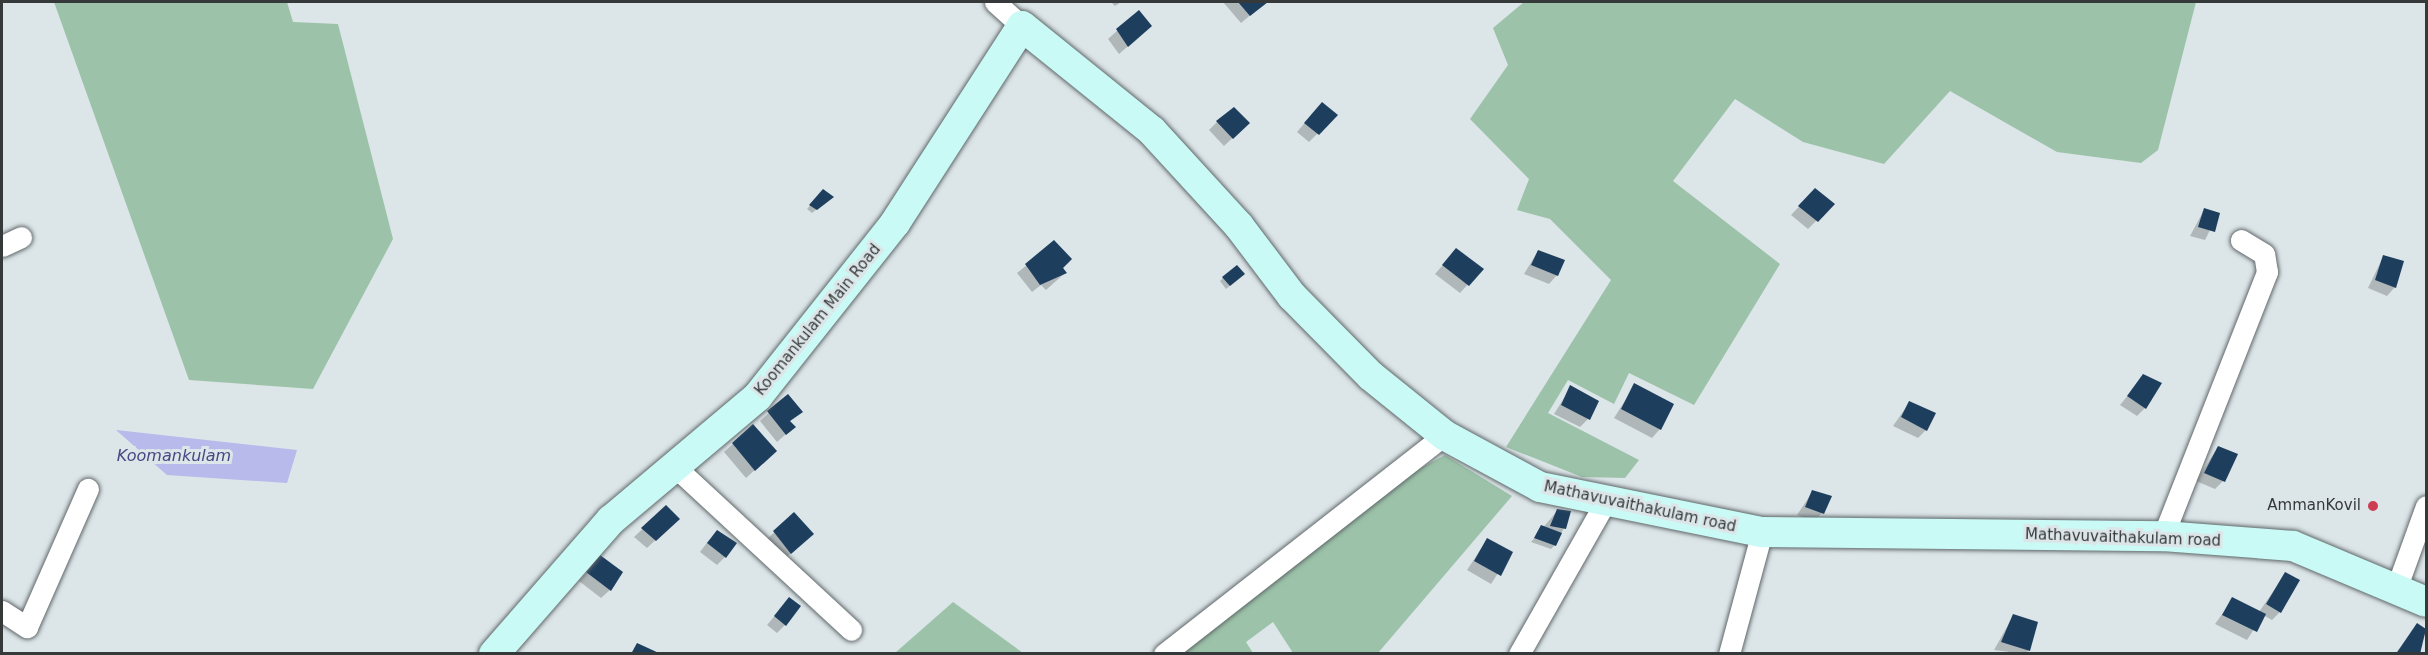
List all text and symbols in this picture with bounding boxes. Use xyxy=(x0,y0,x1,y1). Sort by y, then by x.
street label: Koomankulam Main Road xyxy=(751,241,885,399)
water label: Koomankulam xyxy=(117,446,231,466)
street label: Mathavuvaithakulam road xyxy=(1542,478,1738,536)
place label: AmmanKovil xyxy=(2267,497,2361,515)
marker: AmmanKovil xyxy=(2366,499,2380,513)
street label: Mathavuvaithakulam road xyxy=(2025,526,2221,550)

